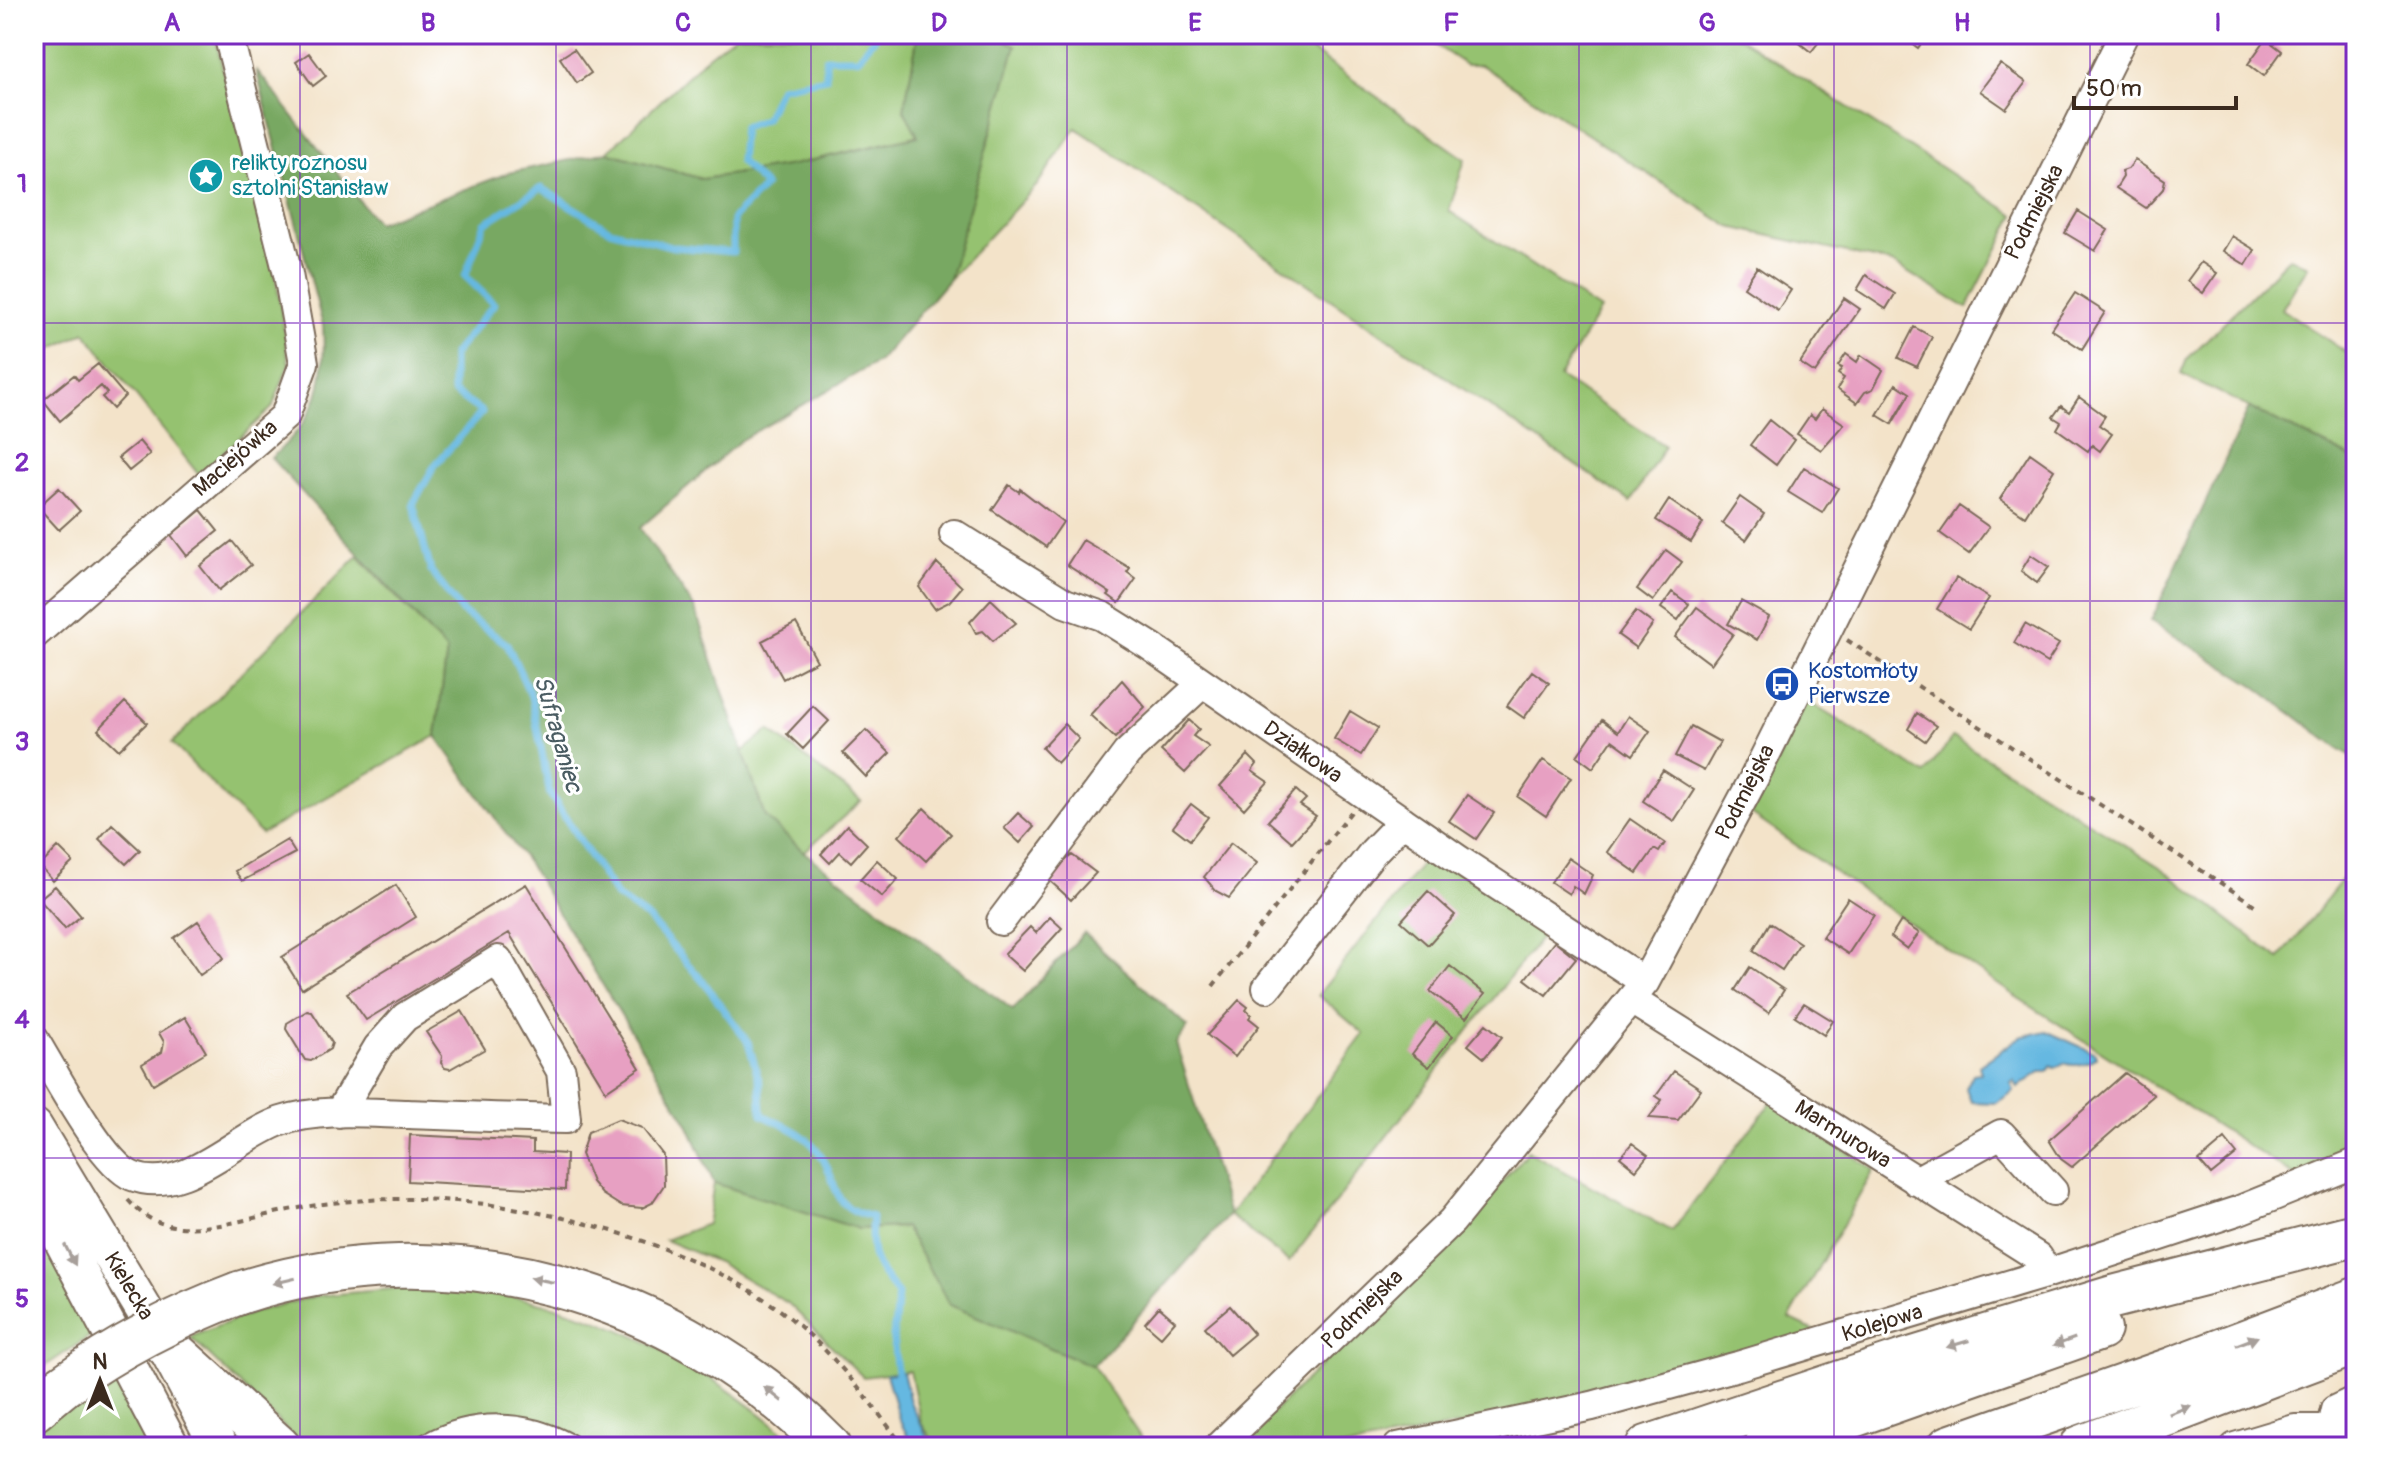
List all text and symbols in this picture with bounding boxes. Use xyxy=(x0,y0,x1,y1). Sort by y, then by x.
text: A xyxy=(164,7,181,39)
text: B xyxy=(421,7,435,39)
text: C xyxy=(675,7,691,39)
text: D xyxy=(931,7,947,39)
text: E xyxy=(1188,7,1202,39)
text: F xyxy=(1443,7,1459,39)
text: G xyxy=(1698,7,1716,39)
text: H xyxy=(1954,7,1970,39)
text: I xyxy=(2214,7,2222,39)
scale bar xyxy=(2074,60,2236,110)
text: 50 m xyxy=(2086,74,2142,103)
place label: relikty roznosu sztolni Stanisław xyxy=(232,149,388,202)
place icon: relikty roznosu sztolni Stanisław xyxy=(187,157,225,195)
street label: Podmiejska xyxy=(1998,160,2070,264)
text: 1 xyxy=(17,168,27,200)
street label: Maciejówka xyxy=(187,414,283,502)
text: 2 xyxy=(15,447,29,479)
place label: Kostomłoty Pierwsze xyxy=(1808,657,1918,710)
bus stop icon: Kostomłoty Pierwsze xyxy=(1763,665,1801,703)
water label: Sufraganiec xyxy=(528,672,589,797)
street label: Działkowa xyxy=(1258,715,1348,789)
text: 3 xyxy=(15,726,29,758)
street label: Podmiejska xyxy=(1709,740,1781,844)
text: 4 xyxy=(14,1004,30,1036)
street label: Marmurowa xyxy=(1790,1093,1896,1175)
one-way arrow xyxy=(63,1244,76,1267)
street label: Kielecka xyxy=(98,1247,160,1325)
street label: Podmiejska xyxy=(1315,1263,1409,1355)
one-way arrow xyxy=(529,1273,554,1286)
one-way arrow xyxy=(271,1275,296,1287)
text: 5 xyxy=(15,1283,29,1315)
street label: Kolejowa xyxy=(1838,1297,1926,1349)
one-way arrow xyxy=(2235,1334,2259,1347)
one-way arrow xyxy=(2052,1336,2076,1349)
one-way arrow xyxy=(1945,1339,1969,1351)
north arrow xyxy=(60,1341,140,1421)
text: N xyxy=(93,1348,108,1376)
one-way arrow xyxy=(763,1386,783,1403)
one-way arrow xyxy=(2168,1403,2192,1416)

